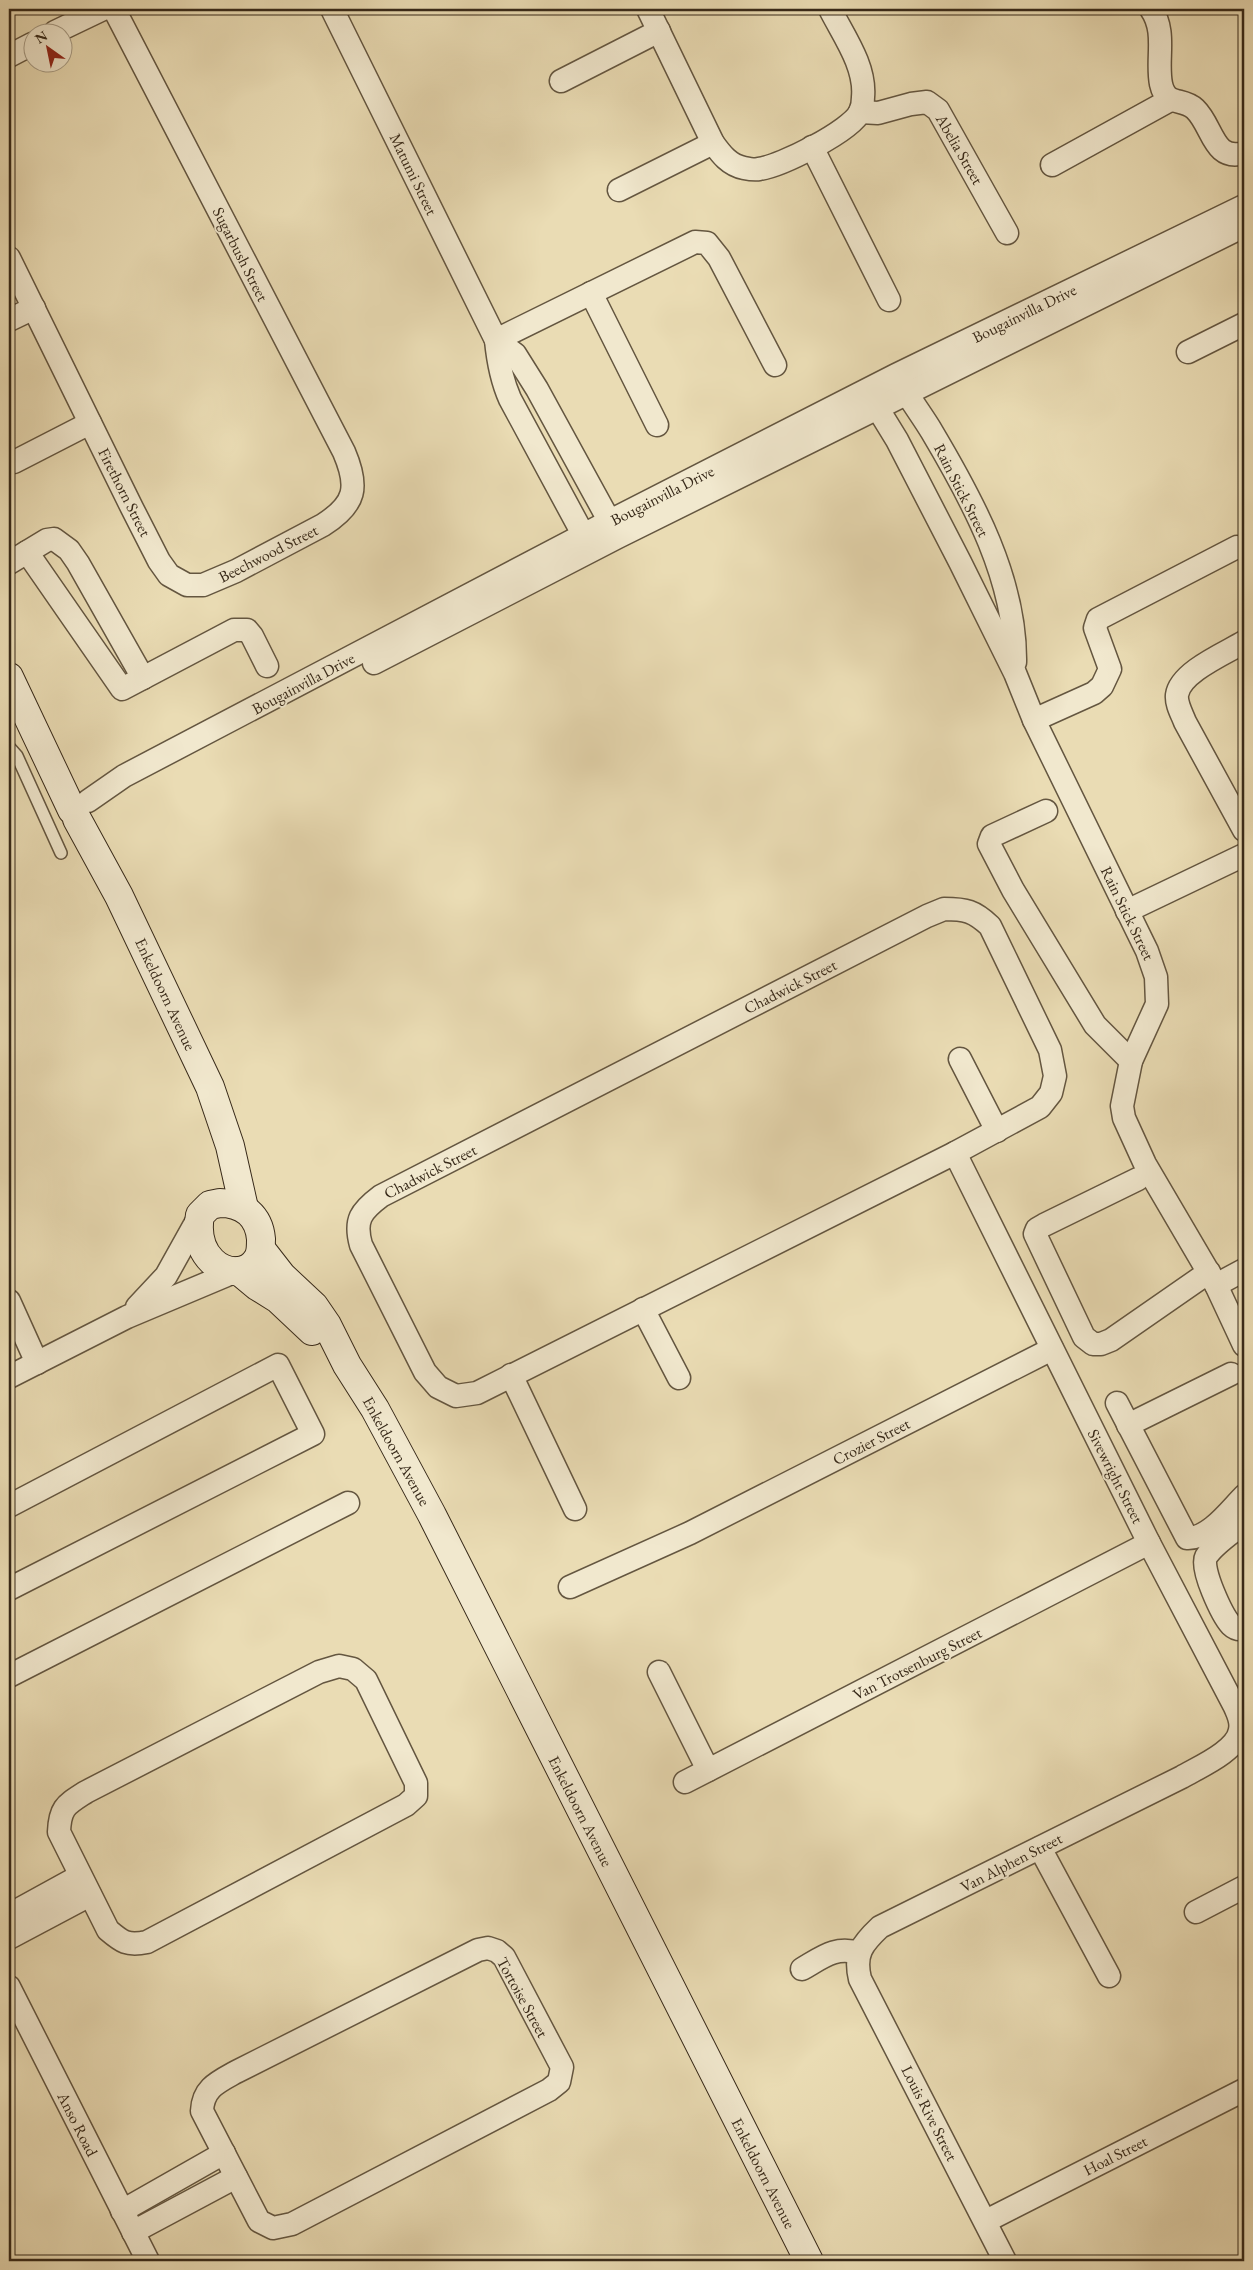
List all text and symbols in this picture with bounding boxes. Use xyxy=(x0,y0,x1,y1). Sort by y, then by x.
north arrow xyxy=(22,22,72,72)
text: N xyxy=(31,26,51,48)
street label: Abelia Street xyxy=(930,109,988,188)
street label: Matumi Street xyxy=(385,130,442,219)
street label: Sugarbush Street xyxy=(208,204,273,305)
street label: Bougainvilla Drive xyxy=(969,279,1080,348)
street label: Rain Stick Street xyxy=(929,440,994,540)
street label: Firethorn Street xyxy=(93,444,156,540)
street label: Bougainvilla Drive xyxy=(607,460,718,531)
street label: Beechwood Street xyxy=(215,519,321,587)
street label: Bougainvilla Drive xyxy=(248,648,358,719)
street label: Rain Stick Street xyxy=(1096,863,1159,964)
street label: Enkeldoorn Avenue xyxy=(130,935,201,1054)
street label: Chadwick Street xyxy=(740,954,840,1019)
street label: Chadwick Street xyxy=(380,1139,480,1204)
street label: Enkeldoorn Avenue xyxy=(358,1393,435,1510)
street label: Crozier Street xyxy=(829,1413,914,1470)
street label: Sivewright Street xyxy=(1083,1426,1148,1527)
street label: Van Trotsenburg Street xyxy=(849,1622,985,1705)
street label: Enkeldoorn Avenue xyxy=(544,1752,618,1870)
street label: Van Alphen Street xyxy=(957,1828,1066,1897)
street label: Tortoise Street xyxy=(492,1953,553,2041)
street label: Louis Rive Street xyxy=(896,2062,963,2165)
street label: Anso Road xyxy=(52,2088,103,2161)
street label: Enkeldoorn Avenue xyxy=(727,2114,801,2232)
street label: Hoal Street xyxy=(1080,2130,1151,2180)

